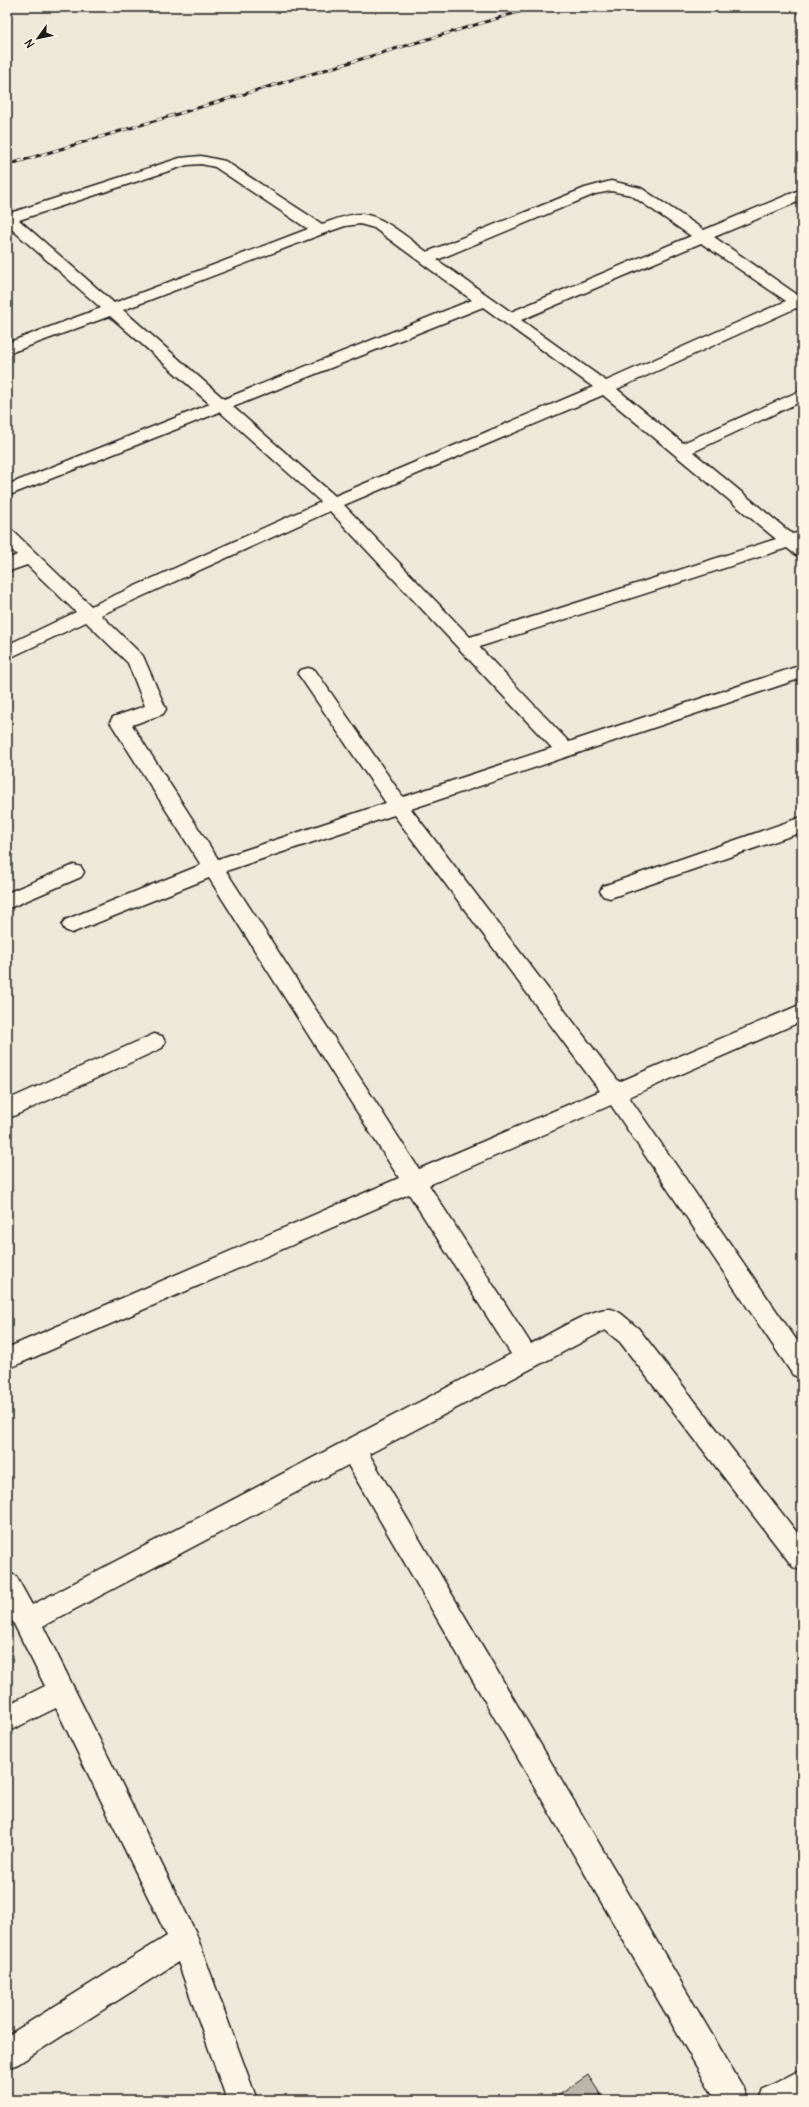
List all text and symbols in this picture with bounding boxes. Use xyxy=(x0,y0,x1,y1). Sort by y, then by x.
north arrow xyxy=(18,18,58,58)
text: N xyxy=(22,36,38,50)

